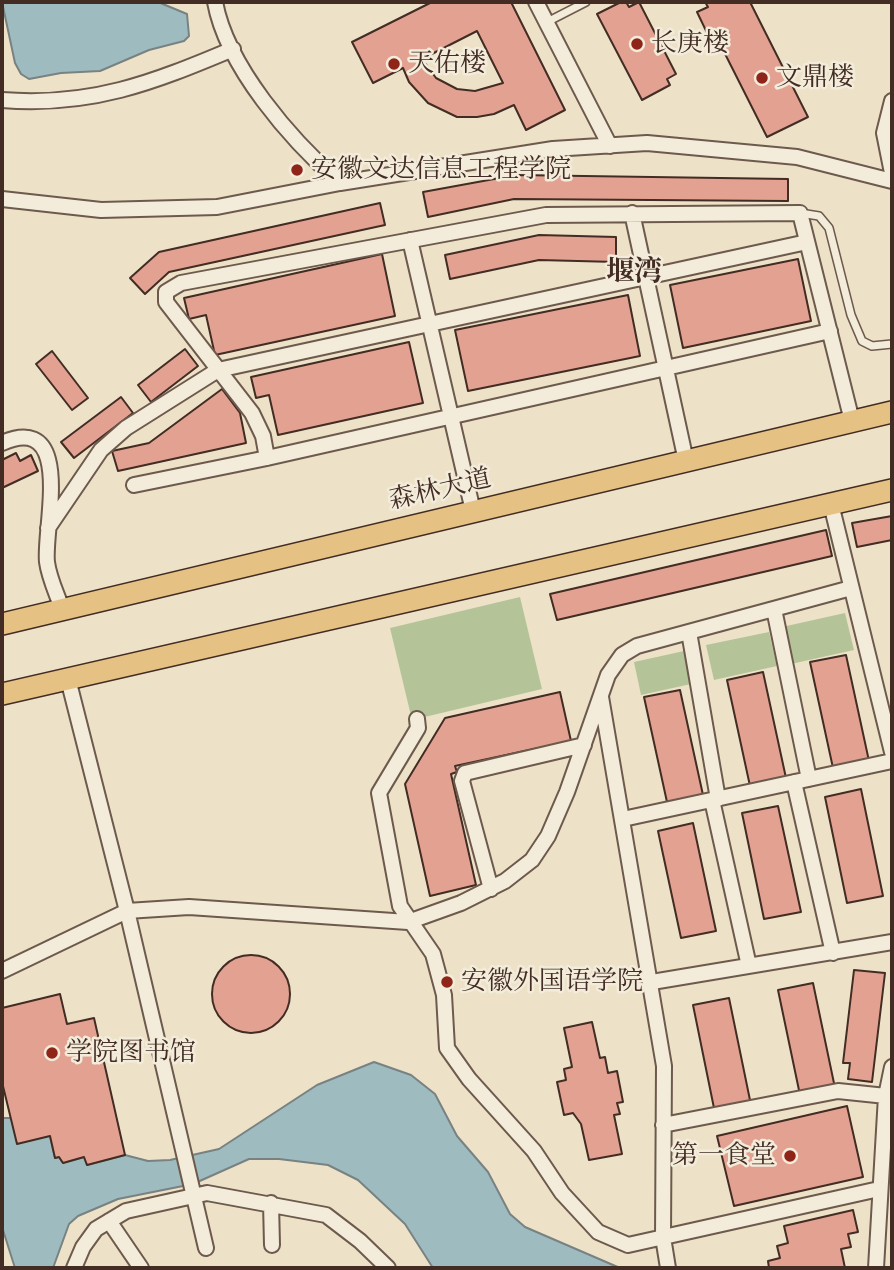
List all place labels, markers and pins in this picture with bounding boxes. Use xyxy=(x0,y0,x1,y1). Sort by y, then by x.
place label: 长庚楼 xyxy=(651,28,729,60)
marker: 长庚楼 xyxy=(629,36,645,52)
place label: 天佑楼 xyxy=(408,48,486,80)
marker: 天佑楼 xyxy=(386,56,402,72)
place label: 文鼎楼 xyxy=(776,62,854,94)
marker: 文鼎楼 xyxy=(754,70,770,86)
place label: 安徽文达信息工程学院 xyxy=(311,154,571,186)
marker: 安徽文达信息工程学院 xyxy=(289,162,305,178)
place label: 安徽外国语学院 xyxy=(461,966,643,998)
marker: 安徽外国语学院 xyxy=(439,974,455,990)
place label: 学院图书馆 xyxy=(66,1037,196,1069)
marker: 学院图书馆 xyxy=(44,1045,60,1061)
place label: 第一食堂 xyxy=(672,1140,776,1172)
marker: 第一食堂 xyxy=(782,1148,798,1164)

